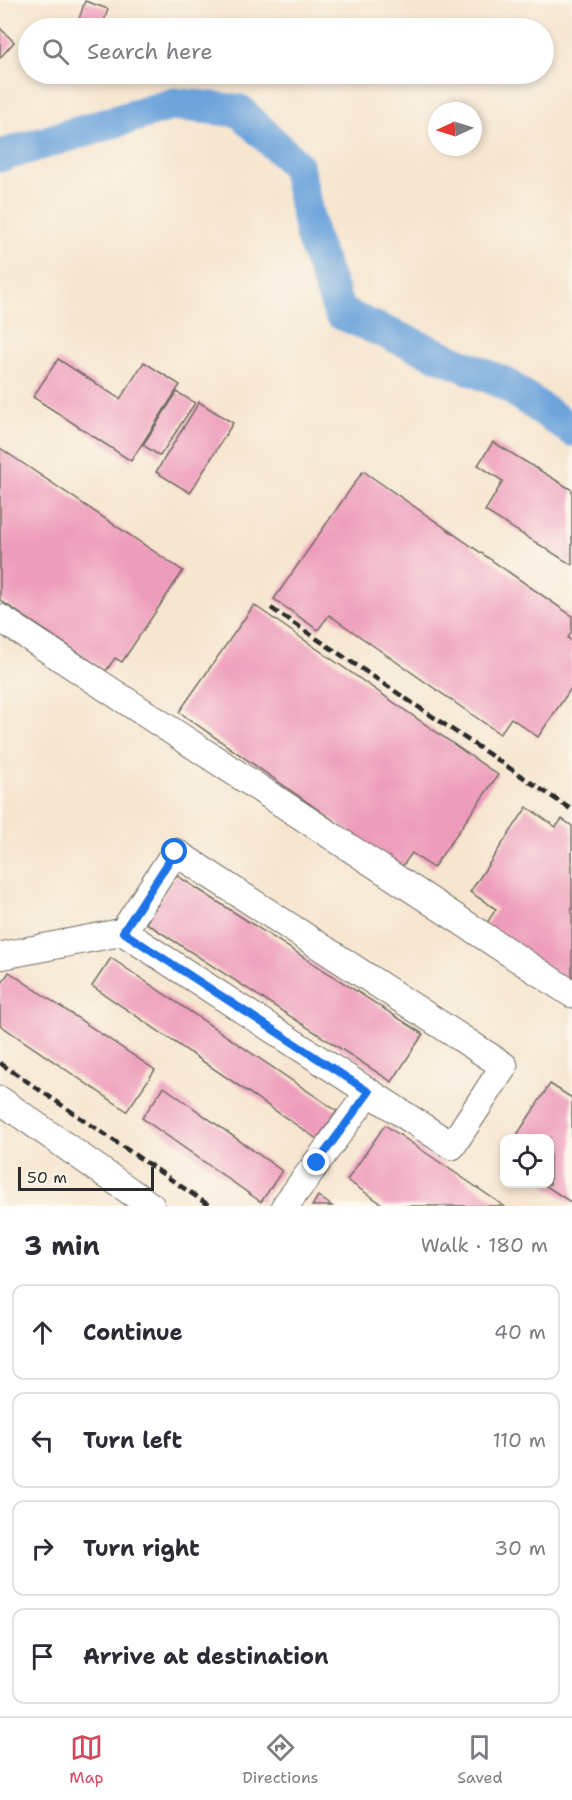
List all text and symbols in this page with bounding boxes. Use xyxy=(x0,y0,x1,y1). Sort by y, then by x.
search box xyxy=(18,18,554,84)
icon: search xyxy=(39,35,72,68)
text: Search here xyxy=(87,37,213,66)
north arrow xyxy=(428,102,482,156)
route start xyxy=(161,838,187,864)
map controls xyxy=(500,1134,554,1188)
button: locate xyxy=(500,1134,554,1188)
route end xyxy=(303,1149,329,1175)
scale bar xyxy=(18,1164,154,1192)
text: 50 m xyxy=(27,1167,67,1188)
text: 3 min xyxy=(24,1228,100,1263)
text: Walk · 180 m xyxy=(421,1232,548,1258)
icon: ahead xyxy=(26,1316,59,1349)
text: Continue xyxy=(83,1318,183,1347)
text: 40 m xyxy=(494,1319,546,1345)
icon: left xyxy=(26,1424,59,1457)
text: Turn left xyxy=(83,1426,182,1455)
text: 110 m xyxy=(492,1427,546,1453)
icon: right xyxy=(26,1532,59,1565)
text: Turn right xyxy=(83,1534,200,1563)
text: 30 m xyxy=(494,1535,546,1561)
icon: arrive xyxy=(26,1640,59,1673)
text: Arrive at destination xyxy=(83,1642,329,1671)
tab: Map xyxy=(69,1731,104,1788)
tab: Directions xyxy=(242,1731,319,1788)
tab: Saved xyxy=(457,1731,503,1788)

